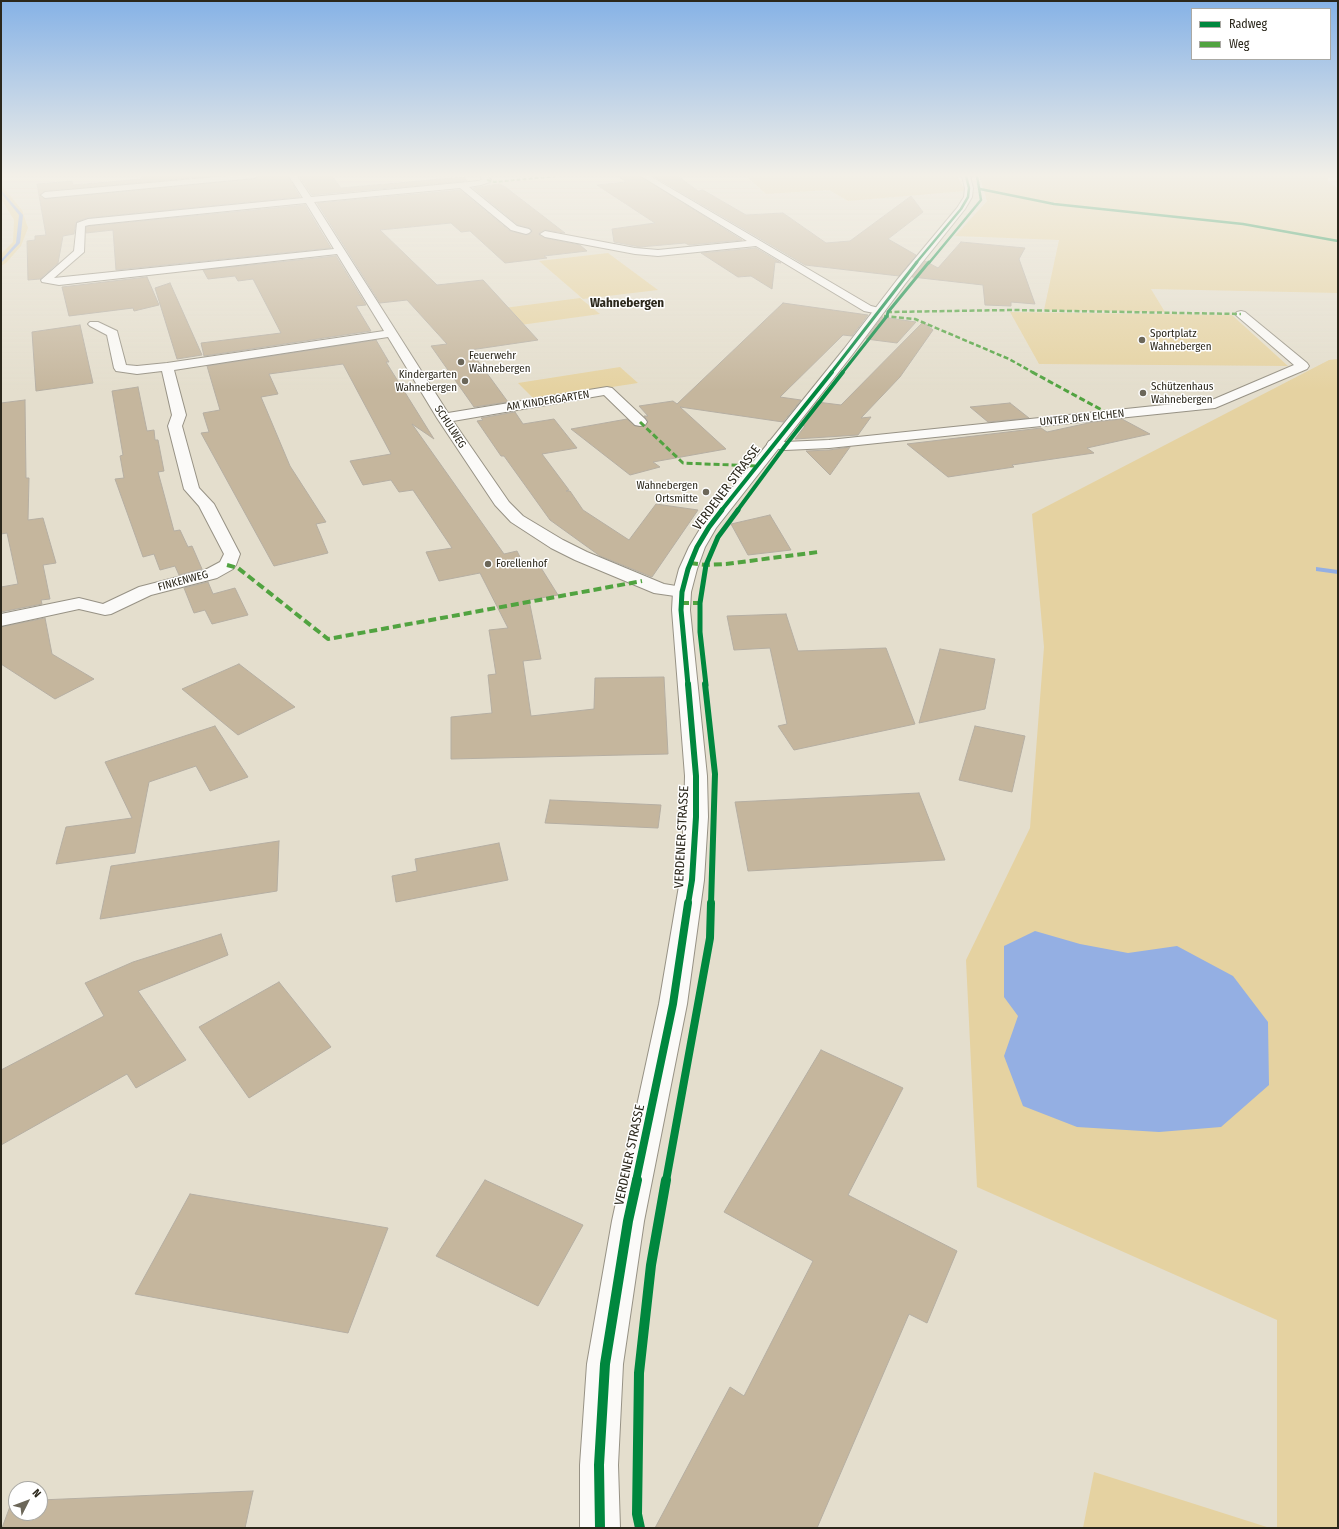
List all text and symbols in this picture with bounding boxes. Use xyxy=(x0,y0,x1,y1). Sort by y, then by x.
legend xyxy=(1191,8,1331,60)
text: Radweg xyxy=(1229,17,1267,31)
text: Weg xyxy=(1229,37,1249,51)
district label: Wahnebergen xyxy=(590,295,664,311)
place label: Sportplatz Wahnebergen xyxy=(1150,327,1212,353)
marker: Sportplatz Wahnebergen xyxy=(1137,335,1147,345)
place label: Feuerwehr Wahnebergen xyxy=(469,349,531,375)
marker: Feuerwehr Wahnebergen xyxy=(456,357,466,367)
place label: Kindergarten Wahnebergen xyxy=(395,368,457,394)
marker: Kindergarten Wahnebergen xyxy=(460,376,470,386)
place label: Schützenhaus Wahnebergen xyxy=(1151,380,1213,406)
street label: AM KINDERGARTEN xyxy=(506,388,590,414)
marker: Schützenhaus Wahnebergen xyxy=(1138,388,1148,398)
street label: SCHULWEG xyxy=(431,403,469,451)
street label: UNTER DEN EICHEN xyxy=(1039,407,1125,429)
street label: VERDENER STRASSE xyxy=(690,442,764,534)
place label: Wahnebergen Ortsmitte xyxy=(636,479,698,505)
marker: Wahnebergen Ortsmitte xyxy=(701,487,711,497)
place label: Forellenhof xyxy=(496,557,547,571)
marker: Forellenhof xyxy=(483,559,493,569)
street label: FINKENWEG xyxy=(156,568,210,594)
street label: VERDENER STRASSE xyxy=(672,785,692,889)
street label: VERDENER STRASSE xyxy=(612,1103,648,1207)
north arrow xyxy=(8,1481,48,1521)
text: N xyxy=(30,1487,44,1500)

